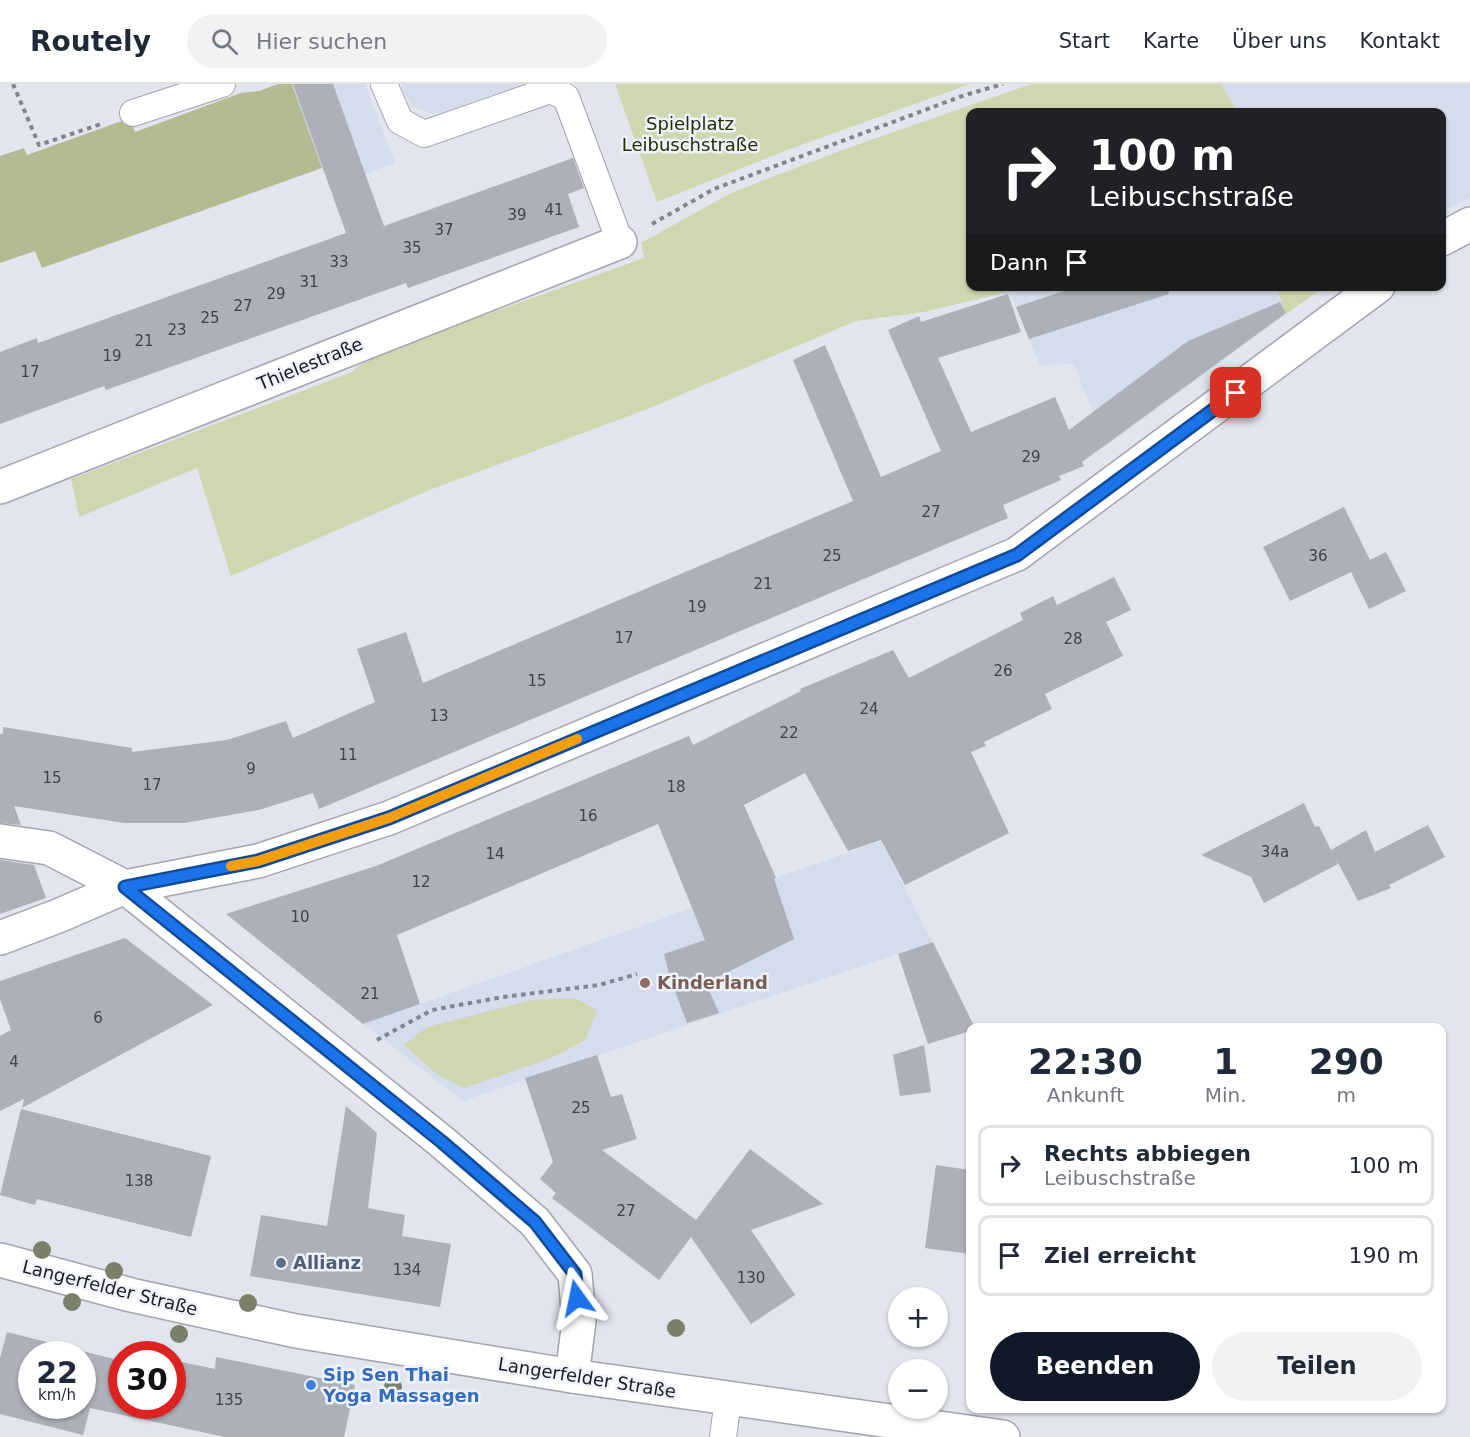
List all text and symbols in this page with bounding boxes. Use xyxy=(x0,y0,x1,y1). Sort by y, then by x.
search box xyxy=(187,14,607,68)
text: Routely xyxy=(30,25,151,58)
icon: search xyxy=(208,25,241,58)
text: Hier suchen xyxy=(256,29,387,54)
text: Start xyxy=(1059,29,1110,53)
text: Karte xyxy=(1143,29,1199,53)
text: Über uns xyxy=(1232,29,1327,53)
text: Kontakt xyxy=(1360,29,1440,53)
park label: Spielplatz Leibuschstraße xyxy=(622,113,758,155)
text: 100 m xyxy=(1089,131,1235,180)
icon: right xyxy=(990,132,1068,210)
text: Leibuschstraße xyxy=(1089,181,1294,212)
house number: 41 xyxy=(544,201,564,219)
house number: 39 xyxy=(507,206,527,224)
house number: 37 xyxy=(434,221,454,239)
house number: 35 xyxy=(402,239,422,257)
icon: arrive xyxy=(1060,246,1093,279)
text: Dann xyxy=(990,250,1048,275)
house number: 33 xyxy=(329,253,349,271)
house number: 31 xyxy=(299,273,319,291)
house number: 29 xyxy=(266,285,286,303)
house number: 27 xyxy=(233,297,253,315)
house number: 25 xyxy=(200,309,220,327)
house number: 23 xyxy=(167,321,187,339)
house number: 21 xyxy=(134,332,154,350)
street label: Thielestraße xyxy=(253,333,366,395)
house number: 19 xyxy=(102,347,122,365)
house number: 17 xyxy=(20,363,40,381)
pin xyxy=(1210,367,1261,418)
icon: arrive xyxy=(1219,376,1252,409)
house number: 29 xyxy=(1021,448,1041,466)
house number: 27 xyxy=(921,503,941,521)
house number: 25 xyxy=(822,547,842,565)
house number: 36 xyxy=(1308,547,1328,565)
house number: 21 xyxy=(753,575,773,593)
house number: 19 xyxy=(687,598,707,616)
house number: 17 xyxy=(614,629,634,647)
house number: 28 xyxy=(1063,630,1083,648)
house number: 26 xyxy=(993,662,1013,680)
house number: 15 xyxy=(527,672,547,690)
house number: 24 xyxy=(859,700,879,718)
house number: 13 xyxy=(429,707,449,725)
house number: 22 xyxy=(779,724,799,742)
house number: 11 xyxy=(338,746,358,764)
house number: 9 xyxy=(246,760,256,778)
house number: 15 xyxy=(42,769,62,787)
house number: 17 xyxy=(142,776,162,794)
house number: 18 xyxy=(666,778,686,796)
house number: 16 xyxy=(578,807,598,825)
house number: 34a xyxy=(1261,843,1289,861)
house number: 14 xyxy=(485,845,505,863)
house number: 12 xyxy=(411,873,431,891)
house number: 10 xyxy=(290,908,310,926)
place label: Kinderland xyxy=(657,972,768,993)
marker: Kinderland xyxy=(638,976,652,990)
house number: 21 xyxy=(360,985,380,1003)
house number: 6 xyxy=(93,1009,103,1027)
text: 22:30 xyxy=(1028,1041,1143,1082)
text: 1 xyxy=(1213,1041,1238,1082)
text: 290 xyxy=(1309,1041,1384,1082)
house number: 4 xyxy=(9,1053,19,1071)
text: Ankunft xyxy=(1047,1083,1124,1107)
text: Min. xyxy=(1205,1083,1247,1107)
text: m xyxy=(1337,1083,1356,1107)
house number: 25 xyxy=(571,1099,591,1117)
text: Rechts abbiegen xyxy=(1044,1141,1251,1166)
icon: right xyxy=(993,1149,1026,1182)
text: 100 m xyxy=(1349,1153,1419,1178)
text: Leibuschstraße xyxy=(1044,1166,1196,1190)
house number: 138 xyxy=(125,1172,153,1190)
house number: 27 xyxy=(616,1202,636,1220)
icon: arrive xyxy=(993,1239,1026,1272)
text: Ziel erreicht xyxy=(1044,1243,1196,1268)
text: 190 m xyxy=(1349,1243,1419,1268)
place label: Allianz xyxy=(293,1252,361,1273)
street label: Langerfelder Straße xyxy=(20,1256,200,1319)
marker: Allianz xyxy=(274,1256,288,1270)
house number: 134 xyxy=(393,1261,421,1279)
position arrow xyxy=(545,1266,609,1330)
house number: 130 xyxy=(737,1269,765,1287)
map controls xyxy=(888,1287,948,1419)
button: + xyxy=(888,1287,948,1347)
button: Beenden xyxy=(990,1332,1200,1401)
button: Teilen xyxy=(1212,1332,1422,1401)
speed limit sign: 30 xyxy=(108,1341,186,1419)
street label: Langerfelder Straße xyxy=(497,1353,677,1402)
text: 22 xyxy=(36,1355,78,1390)
button: − xyxy=(888,1359,948,1419)
place label: Sip Sen Thai Yoga Massagen xyxy=(322,1364,480,1406)
marker: Sip Sen Thai Yoga Massagen xyxy=(304,1378,318,1392)
text: km/h xyxy=(38,1386,76,1404)
house number: 135 xyxy=(215,1391,243,1409)

